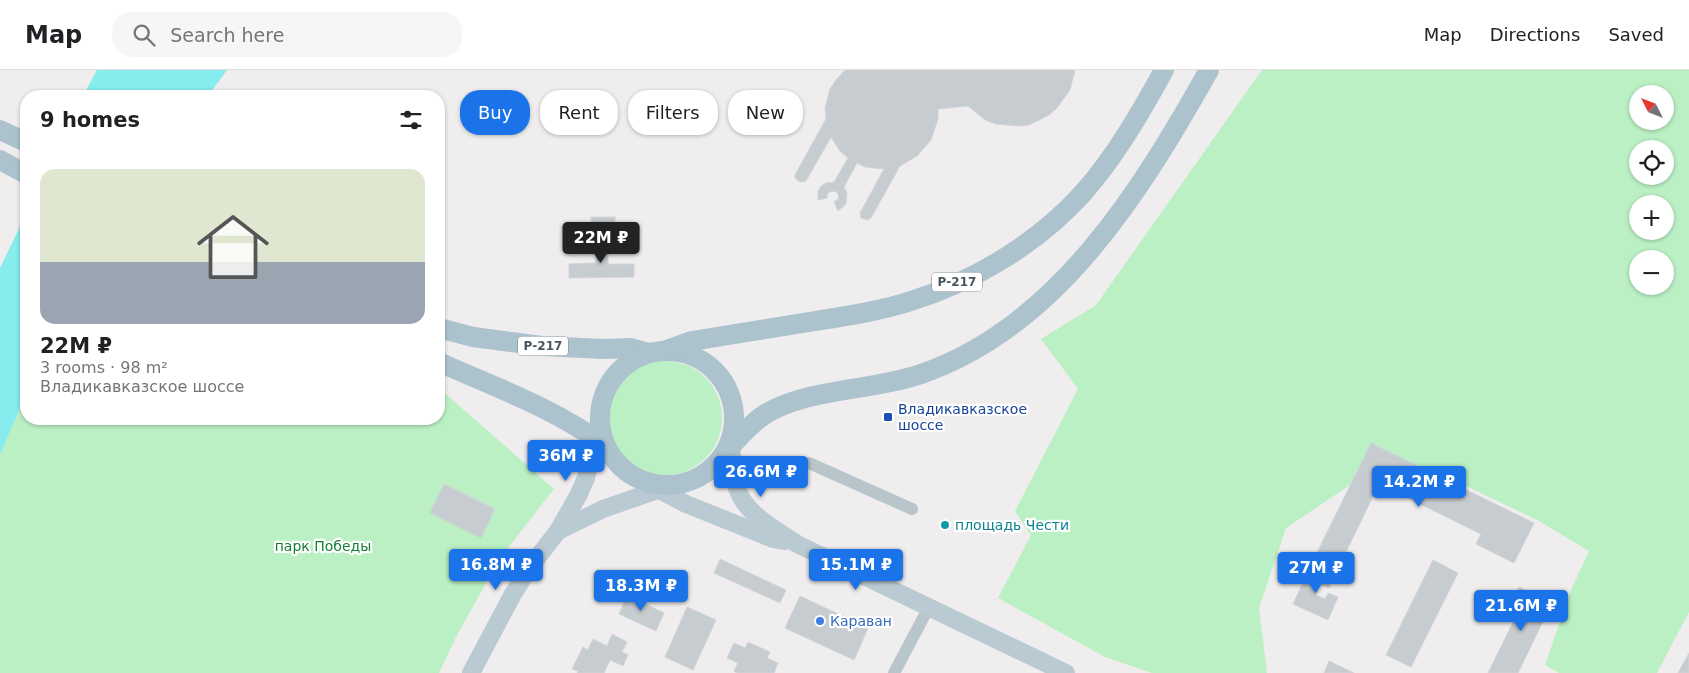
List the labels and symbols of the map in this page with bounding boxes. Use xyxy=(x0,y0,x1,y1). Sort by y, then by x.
north arrow xyxy=(1629,85,1674,130)
pin: 22M ₽ xyxy=(566,222,636,264)
road number: Р-217 xyxy=(932,272,982,292)
road number: Р-217 xyxy=(518,336,568,356)
place label: Владикавказское шоссе xyxy=(898,401,1027,433)
marker: Владикавказское шоссе xyxy=(882,411,894,423)
pin: 36M ₽ xyxy=(531,440,601,482)
pin: 26.6M ₽ xyxy=(715,456,807,498)
pin: 14.2M ₽ xyxy=(1373,466,1465,508)
place label: площадь Чести xyxy=(955,517,1069,533)
marker: площадь Чести xyxy=(939,519,951,531)
park label: парк Победы xyxy=(275,538,371,554)
pin: 16.8M ₽ xyxy=(450,548,542,591)
pin: 15.1M ₽ xyxy=(810,548,902,591)
pin: 27M ₽ xyxy=(1281,552,1351,594)
pin: 18.3M ₽ xyxy=(595,570,687,612)
pin: 21.6M ₽ xyxy=(1475,590,1567,632)
place label: Караван xyxy=(830,613,892,629)
marker: Караван xyxy=(814,615,826,627)

